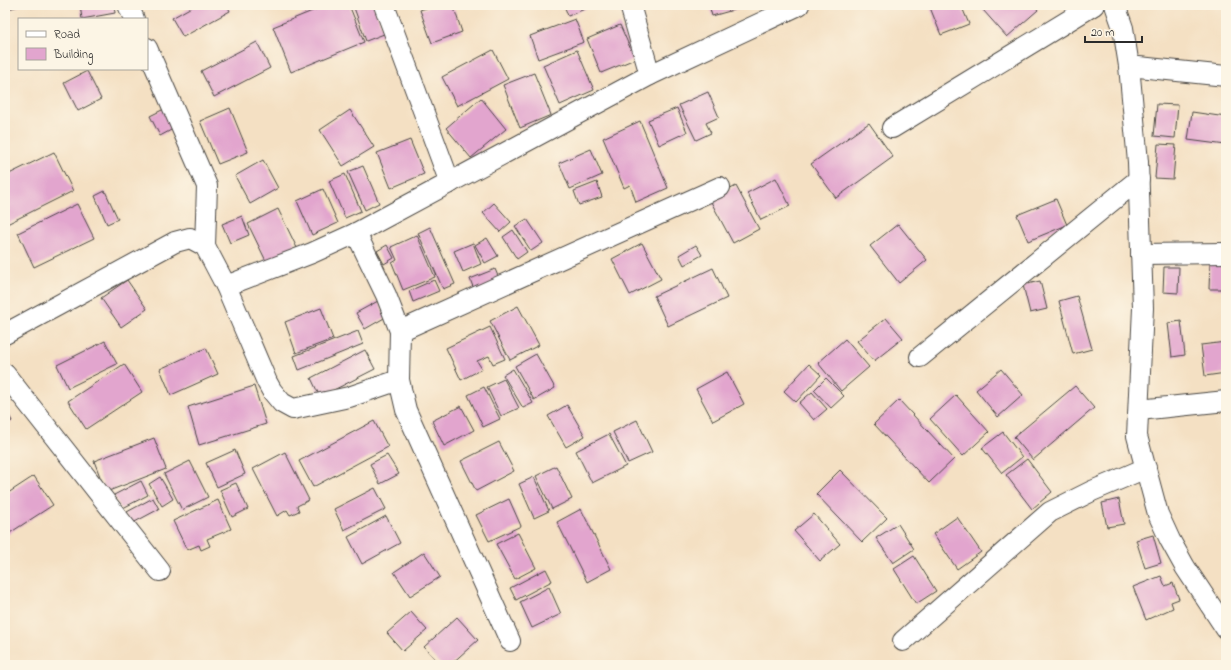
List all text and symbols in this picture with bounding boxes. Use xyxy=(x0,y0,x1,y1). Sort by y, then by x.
legend xyxy=(18,18,148,70)
scale bar xyxy=(1085,18,1142,44)
text: 20 m xyxy=(1091,24,1114,42)
text: Road xyxy=(54,26,80,44)
text: Building xyxy=(53,46,93,65)

